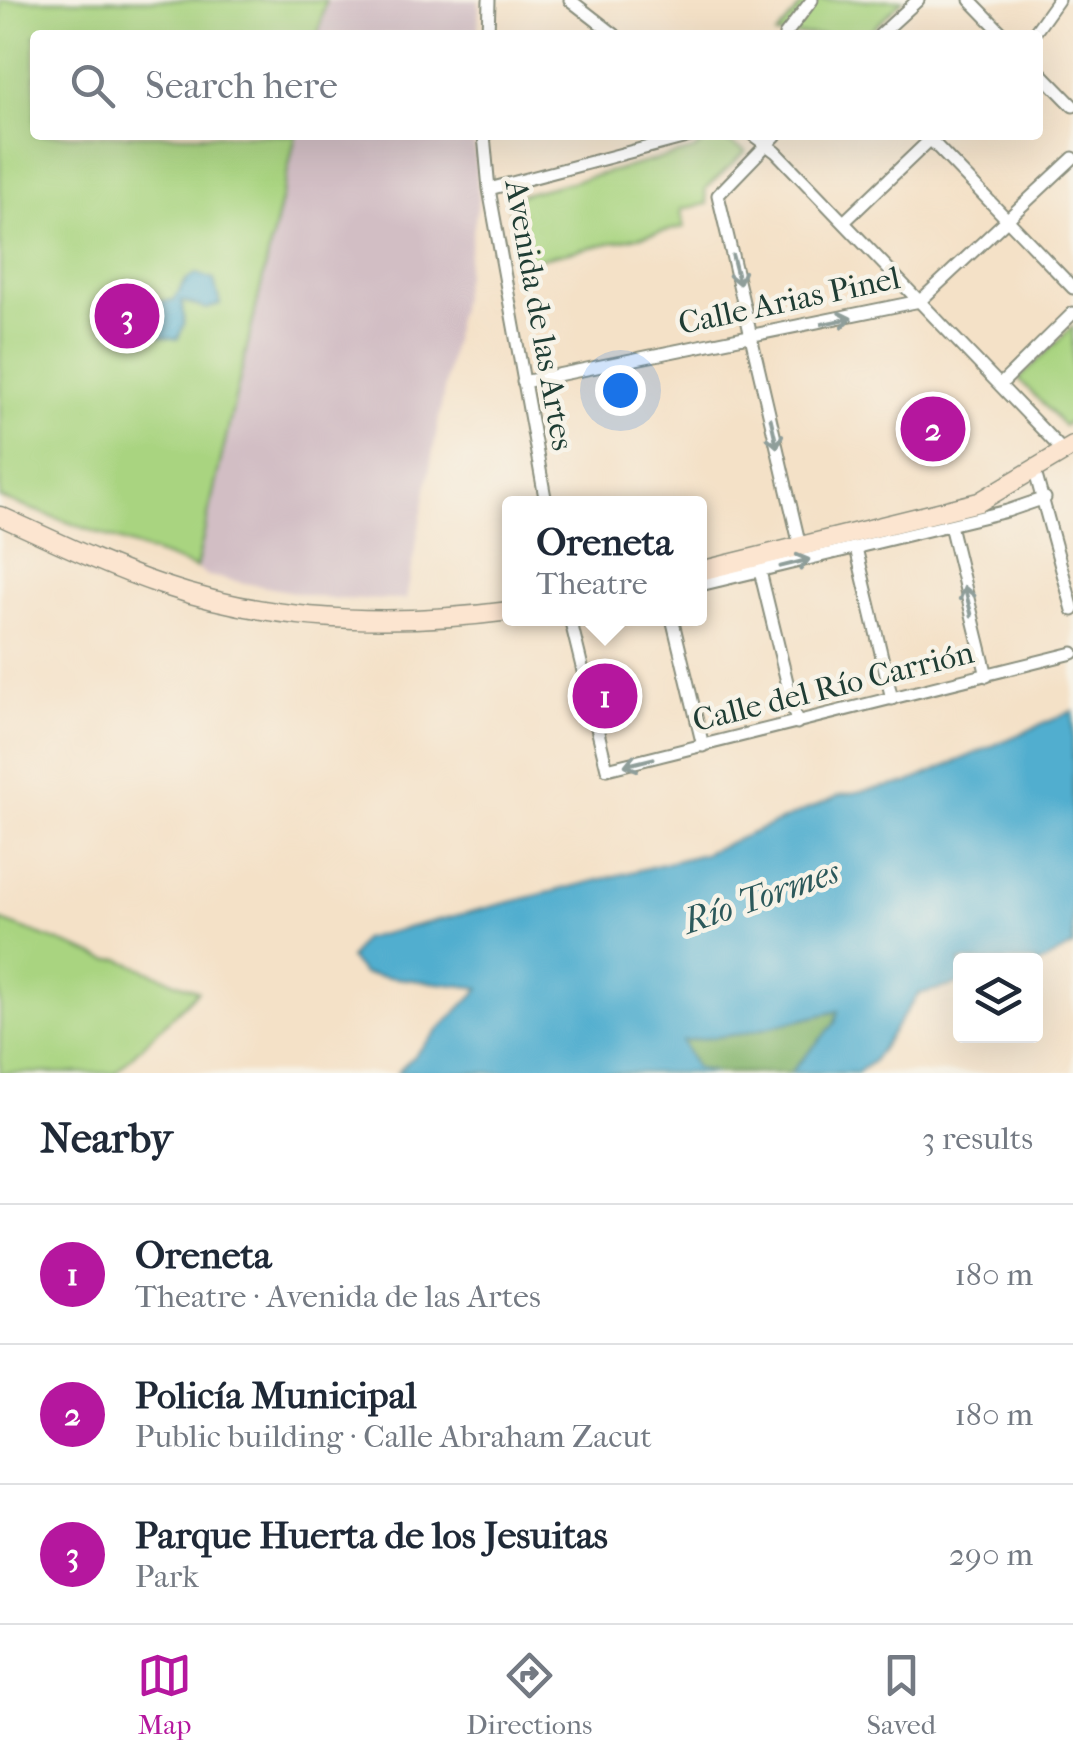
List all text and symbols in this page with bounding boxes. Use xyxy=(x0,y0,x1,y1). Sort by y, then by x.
search box xyxy=(30,30,1043,140)
icon: search xyxy=(65,58,120,113)
text: Search here xyxy=(145,63,338,108)
street label: Avenida de las Artes xyxy=(497,175,582,453)
one-way arrow xyxy=(727,254,746,285)
street label: Calle Arias Pinel xyxy=(675,259,903,342)
pin: 3 xyxy=(94,278,160,354)
one-way arrow xyxy=(820,310,852,329)
your location xyxy=(595,365,646,416)
pin: 2 xyxy=(900,392,966,466)
one-way arrow xyxy=(766,416,784,448)
popup xyxy=(502,496,707,626)
text: Oreneta xyxy=(536,520,673,565)
one-way arrow xyxy=(779,552,810,571)
text: Theatre xyxy=(536,565,648,602)
one-way arrow xyxy=(958,586,977,617)
street label: Calle del Río Carrión xyxy=(689,634,978,739)
pin: 1 xyxy=(572,658,638,734)
one-way arrow xyxy=(624,754,655,773)
water label: Río Tormes xyxy=(676,850,846,943)
map controls xyxy=(953,953,1043,1043)
button: layers xyxy=(953,953,1043,1043)
text: Nearby xyxy=(40,1114,172,1163)
text: 3 results xyxy=(922,1120,1033,1157)
text: Oreneta xyxy=(135,1233,272,1278)
text: 1 xyxy=(67,1256,78,1293)
text: 180 m xyxy=(954,1256,1033,1293)
text: Theatre · Avenida de las Artes xyxy=(135,1278,541,1315)
text: Policía Municipal xyxy=(135,1373,417,1418)
text: 2 xyxy=(64,1396,81,1433)
text: 180 m xyxy=(954,1396,1033,1433)
text: Public building · Calle Abraham Zacut xyxy=(135,1418,652,1455)
text: Parque Huerta de los Jesuitas xyxy=(135,1513,608,1558)
text: 3 xyxy=(66,1536,79,1573)
text: 290 m xyxy=(949,1536,1033,1573)
text: Park xyxy=(135,1558,199,1595)
tab: Map xyxy=(137,1648,192,1741)
tab: Directions xyxy=(466,1648,592,1741)
tab: Saved xyxy=(866,1648,936,1741)

